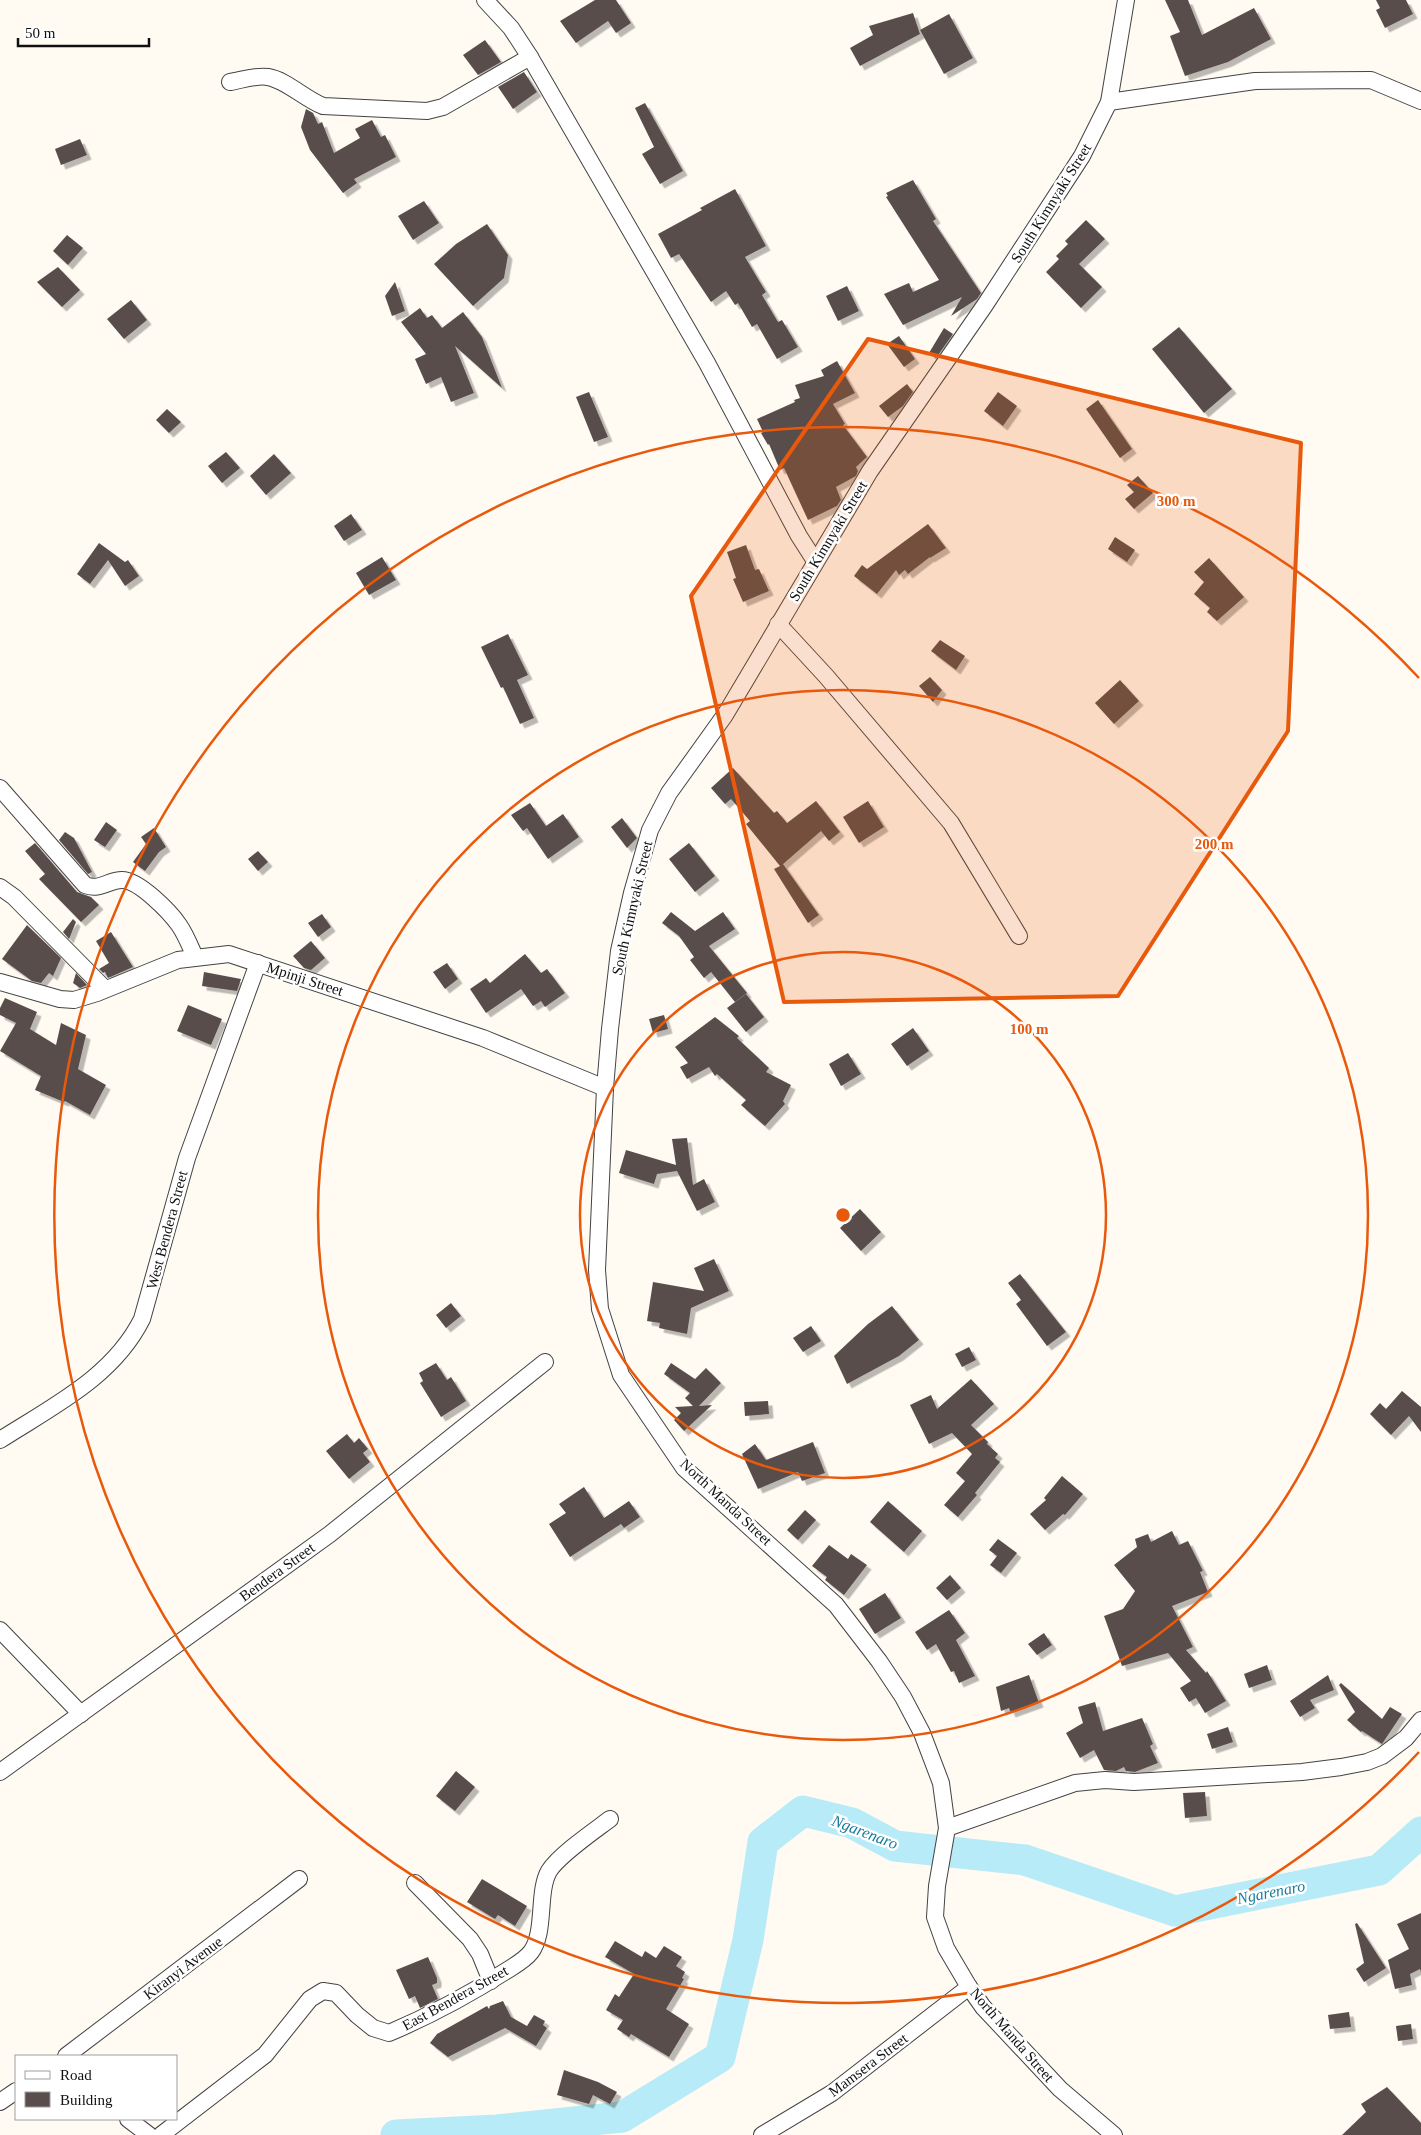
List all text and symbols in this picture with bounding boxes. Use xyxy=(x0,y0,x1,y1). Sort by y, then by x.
scale bar xyxy=(18,15,149,47)
text: 50 m xyxy=(25,25,56,41)
street label: South Kimnyaki Street xyxy=(1008,140,1095,266)
street label: South Kimnyaki Street xyxy=(786,477,871,604)
text: 300 m xyxy=(1157,493,1196,509)
text: 200 m xyxy=(1195,836,1234,852)
street label: South Kimnyaki Street xyxy=(609,838,655,977)
street label: Mpinji Street xyxy=(265,959,346,999)
text: 100 m xyxy=(1010,1021,1049,1037)
street label: West Bendera Street xyxy=(143,1168,191,1291)
centre of rings xyxy=(834,1206,852,1224)
street label: North Manda Street xyxy=(677,1456,776,1549)
street label: Bendera Street xyxy=(236,1539,318,1605)
water label: Ngarenaro xyxy=(828,1811,900,1853)
water label: Ngarenaro xyxy=(1235,1877,1307,1908)
street label: Kiranyi Avenue xyxy=(141,1933,226,2003)
street label: East Bendera Street xyxy=(399,1962,511,2034)
street label: North Manda Street xyxy=(967,1985,1058,2086)
street label: Mamsera Street xyxy=(825,2030,911,2100)
legend xyxy=(15,2055,178,2120)
text: Road xyxy=(60,2067,92,2083)
text: Building xyxy=(60,2092,113,2108)

